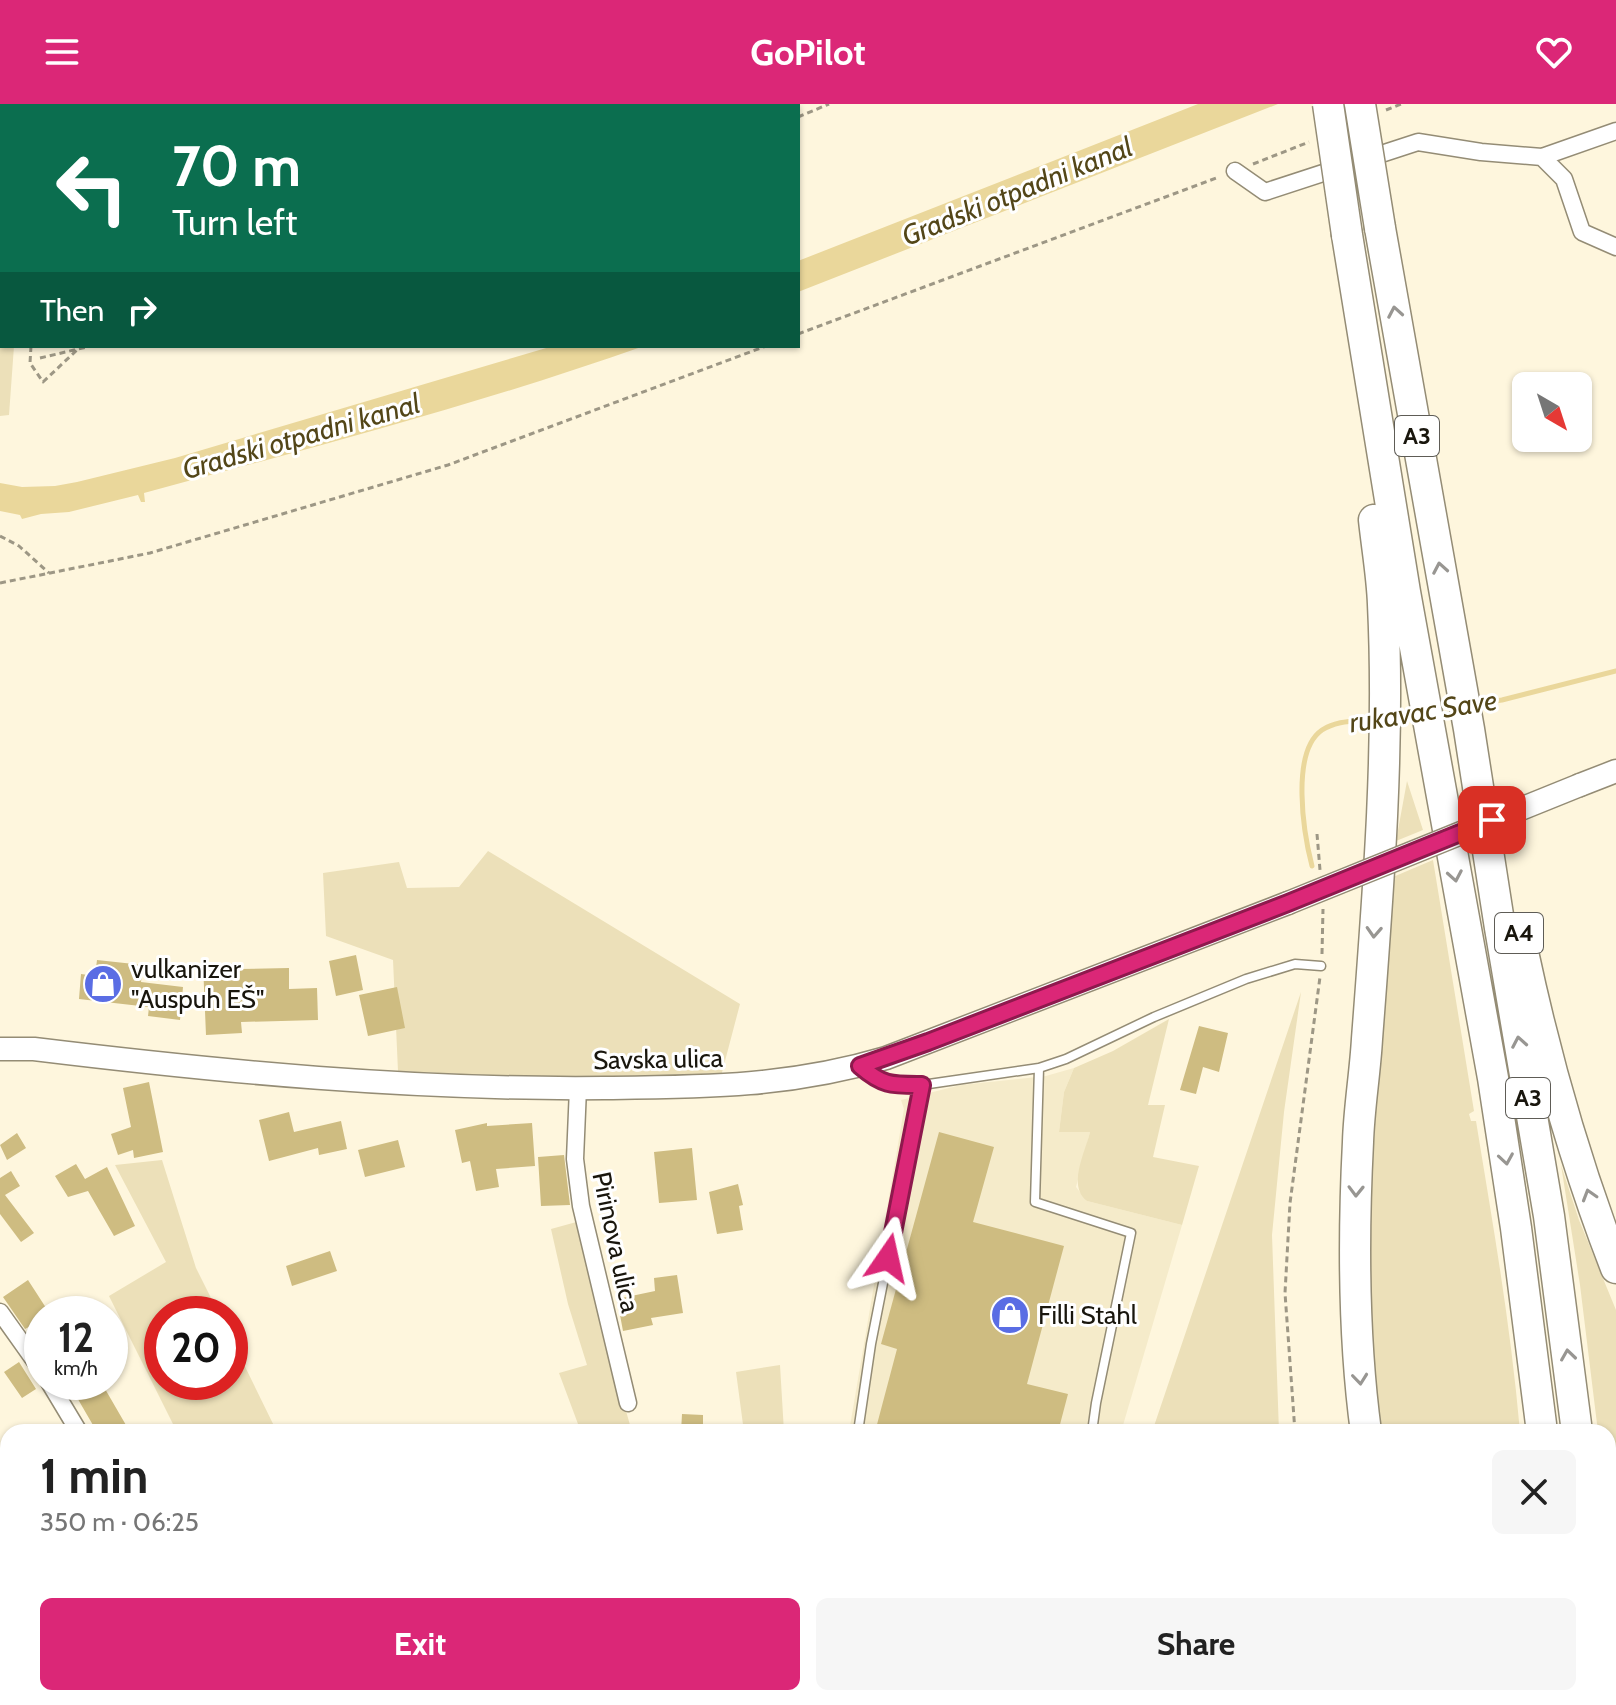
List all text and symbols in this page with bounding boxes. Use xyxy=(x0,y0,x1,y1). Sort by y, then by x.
icon: menu xyxy=(40,30,84,74)
text: GoPilot xyxy=(750,30,866,74)
icon: heart xyxy=(1532,30,1576,74)
water label: Gradski otpadni kanal xyxy=(897,129,1138,253)
text: 70 m xyxy=(172,132,301,200)
icon: left xyxy=(40,136,144,240)
text: Turn left xyxy=(172,200,297,244)
icon: right xyxy=(120,288,164,332)
text: Then xyxy=(40,292,104,329)
one-way arrow xyxy=(1388,305,1405,318)
north arrow xyxy=(1512,372,1592,452)
map controls xyxy=(1512,372,1592,452)
water label: Gradski otpadni kanal xyxy=(178,386,424,486)
road number: A3 xyxy=(1395,416,1439,456)
one-way arrow xyxy=(1433,561,1450,574)
water label: rukavac Save xyxy=(1347,683,1499,739)
pin xyxy=(1458,786,1526,854)
icon: arrive xyxy=(1470,798,1514,842)
one-way arrow xyxy=(1446,869,1463,882)
road number: A4 xyxy=(1495,913,1543,953)
one-way arrow xyxy=(1365,926,1382,939)
place label: vulkanizer "Auspuh EŠ" xyxy=(131,953,264,1015)
shop icon: vulkanizer "Auspuh EŠ" xyxy=(82,963,124,1005)
one-way arrow xyxy=(1511,1036,1528,1049)
street label: Savska ulica xyxy=(593,1042,724,1076)
road number: A3 xyxy=(1506,1078,1550,1118)
one-way arrow xyxy=(1496,1152,1513,1166)
street label: Pirinova ulica xyxy=(585,1169,647,1316)
one-way arrow xyxy=(1348,1185,1365,1198)
one-way arrow xyxy=(1582,1189,1598,1202)
position arrow xyxy=(846,1216,930,1300)
shop icon: Filli Stahl xyxy=(989,1294,1031,1336)
speed limit sign: 20 xyxy=(144,1296,248,1400)
place label: Filli Stahl xyxy=(1038,1299,1137,1331)
text: 12 xyxy=(58,1313,94,1362)
one-way arrow xyxy=(1560,1348,1577,1361)
text: km/h xyxy=(54,1356,98,1380)
one-way arrow xyxy=(1352,1373,1369,1386)
text: 1 min xyxy=(40,1447,148,1505)
button: close xyxy=(1492,1450,1576,1534)
text: 350 m · 06:25 xyxy=(40,1506,199,1538)
button: Exit xyxy=(40,1598,800,1690)
button: Share xyxy=(816,1598,1576,1690)

